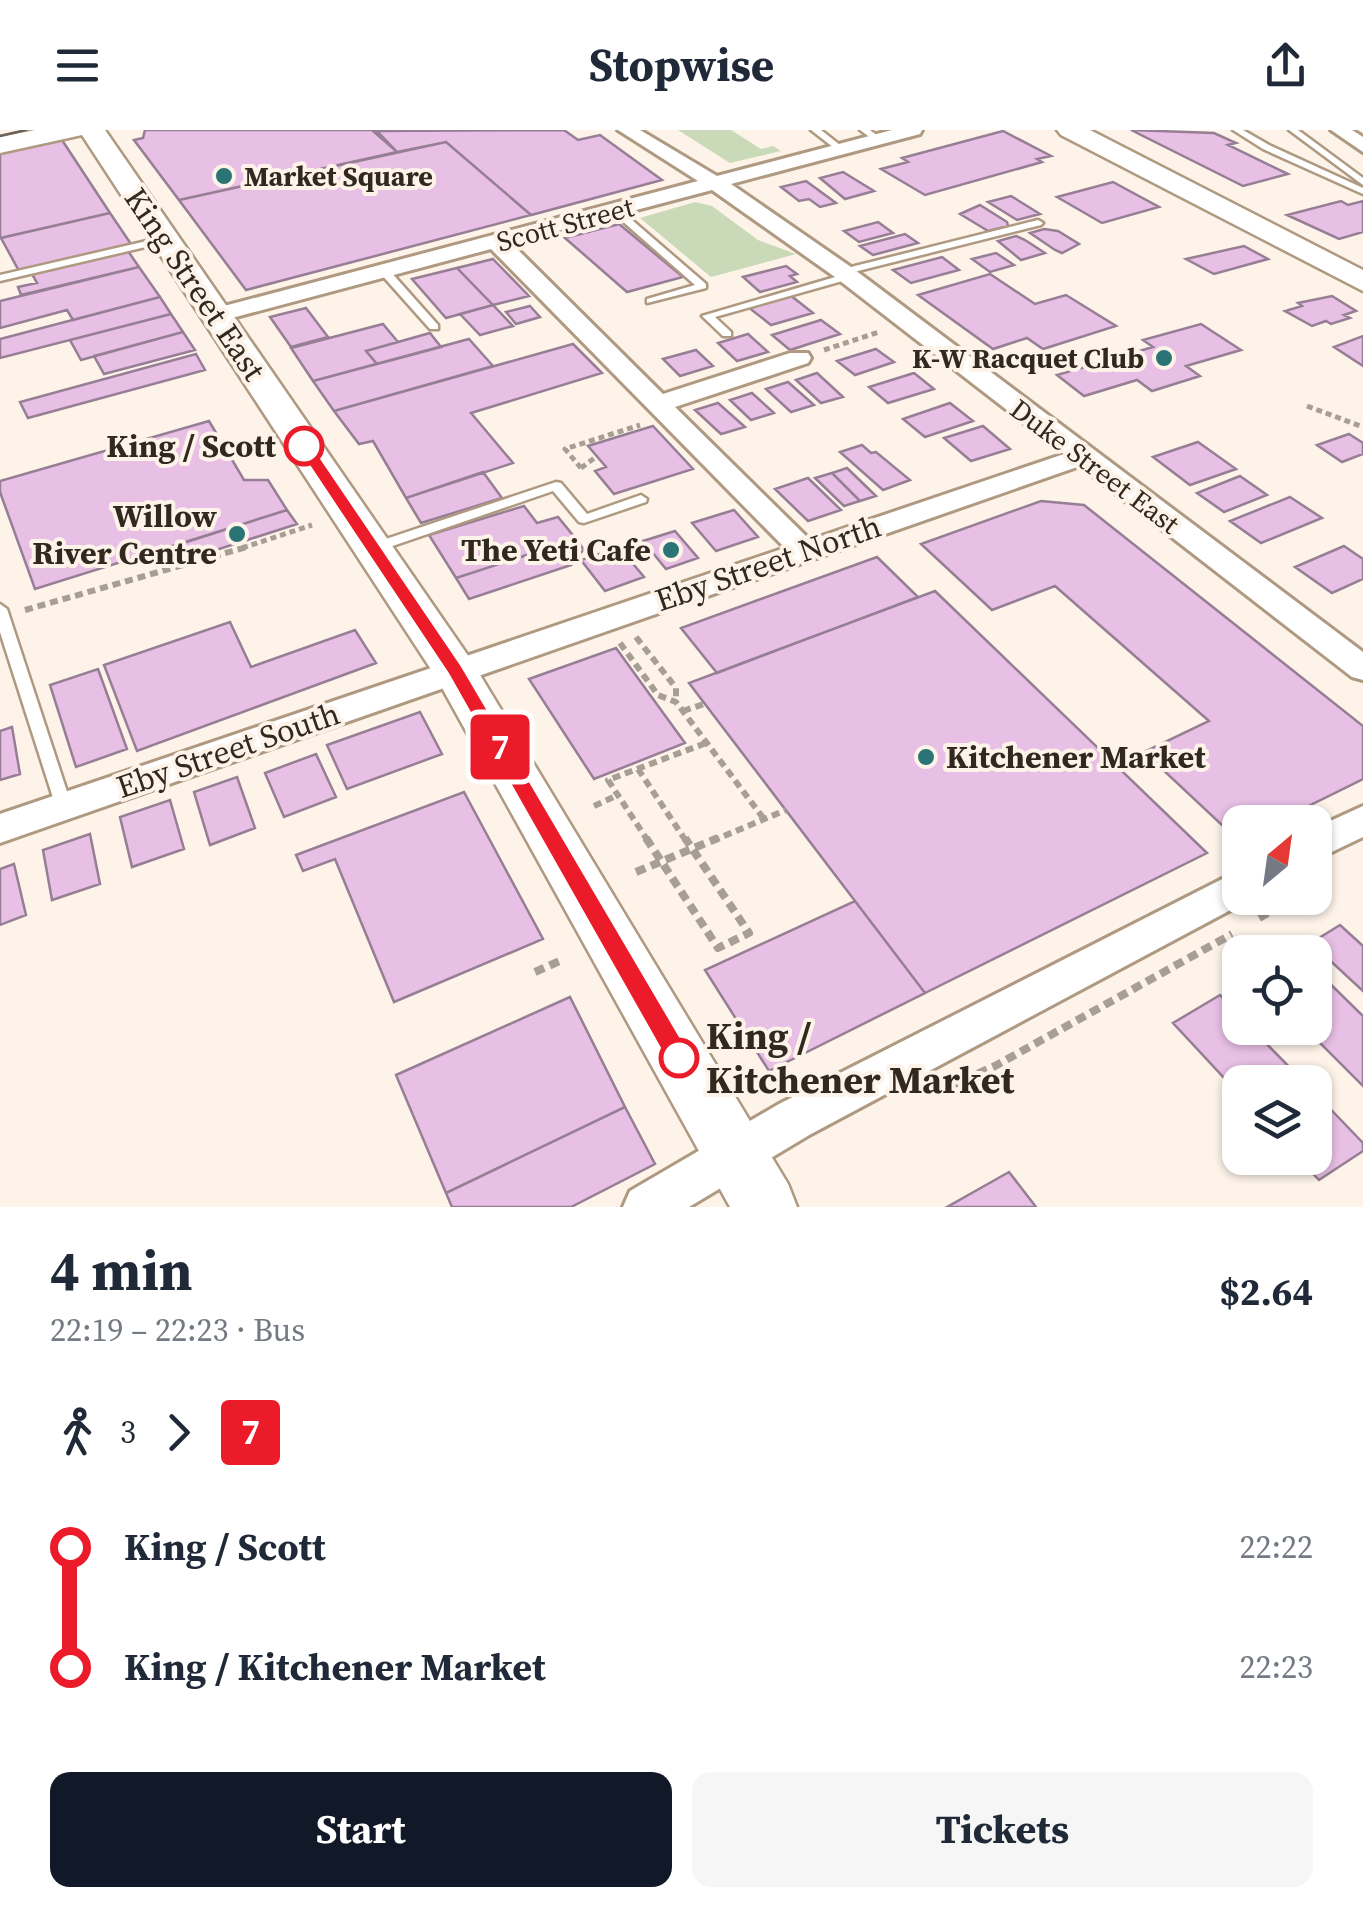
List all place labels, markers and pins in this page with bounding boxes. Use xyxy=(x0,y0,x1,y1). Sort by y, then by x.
place label: Market Square xyxy=(244,157,433,195)
marker: Market Square xyxy=(213,165,235,187)
place label: K-W Racquet Club xyxy=(912,339,1144,377)
marker: K-W Racquet Club xyxy=(1153,347,1175,369)
place label: King / Scott xyxy=(106,424,277,468)
marker: King / Scott xyxy=(285,427,323,465)
place label: Willow River Centre xyxy=(32,494,218,575)
marker: Willow River Centre xyxy=(226,523,248,545)
place label: The Yeti Cafe xyxy=(461,528,651,572)
marker: The Yeti Cafe xyxy=(660,539,682,561)
place label: Kitchener Market xyxy=(946,735,1206,779)
marker: Kitchener Market xyxy=(915,746,937,768)
place label: King / Kitchener Market xyxy=(706,1010,1015,1106)
marker: King / Kitchener Market xyxy=(660,1039,698,1077)

